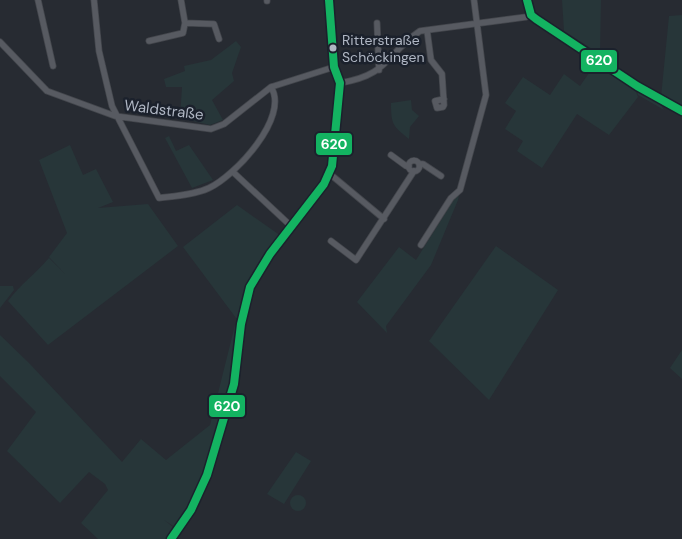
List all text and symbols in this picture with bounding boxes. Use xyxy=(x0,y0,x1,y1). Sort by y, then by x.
place label: Ritterstraße Schöckingen xyxy=(342,31,424,66)
marker: Ritterstraße Schöckingen xyxy=(328,43,338,53)
line badge: 620 xyxy=(580,49,618,73)
text: 620 xyxy=(586,51,612,69)
street label: Waldstraße xyxy=(123,95,205,125)
line badge: 620 xyxy=(315,132,353,156)
text: 620 xyxy=(321,135,347,153)
line badge: 620 xyxy=(208,394,246,418)
text: 620 xyxy=(214,397,240,415)

